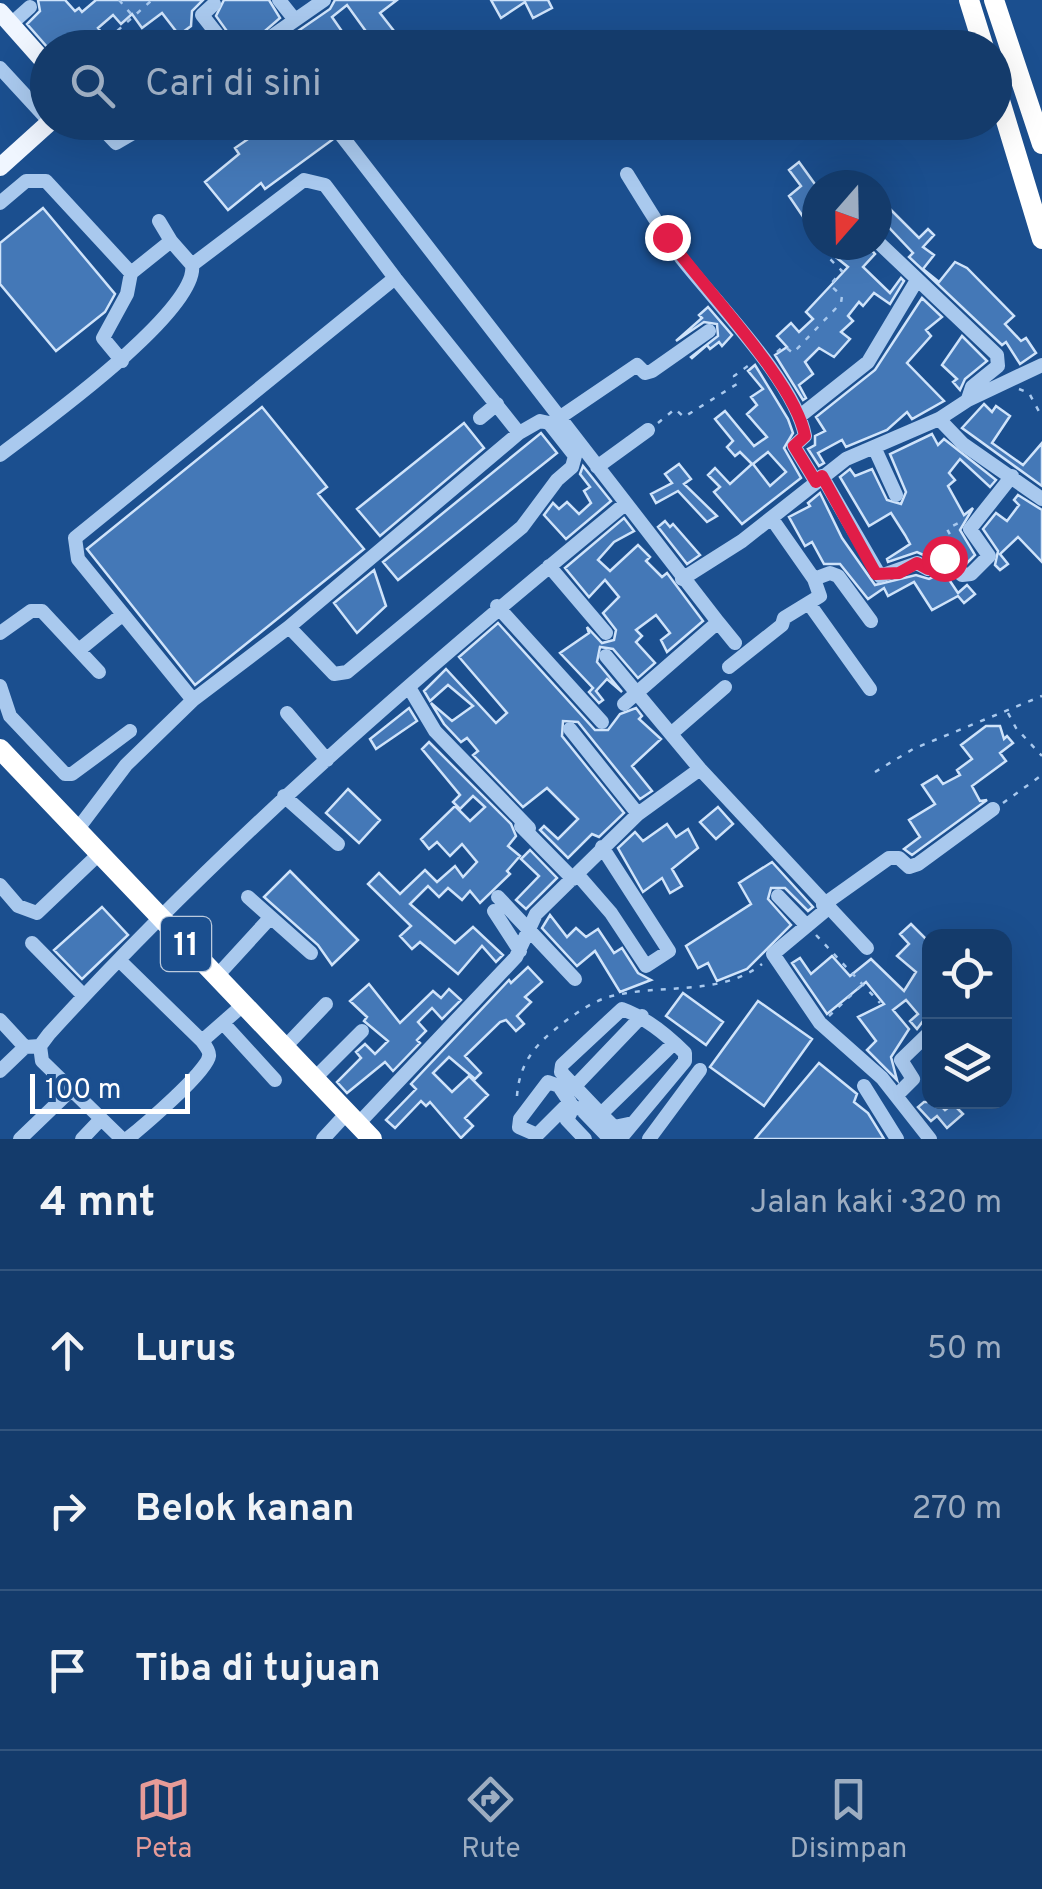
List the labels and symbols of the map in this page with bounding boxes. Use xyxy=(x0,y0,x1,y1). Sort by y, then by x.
north arrow xyxy=(802,170,892,260)
route end xyxy=(645,215,691,261)
route start xyxy=(922,536,968,582)
road number: 11 xyxy=(161,917,211,971)
scale bar xyxy=(30,1069,190,1114)

